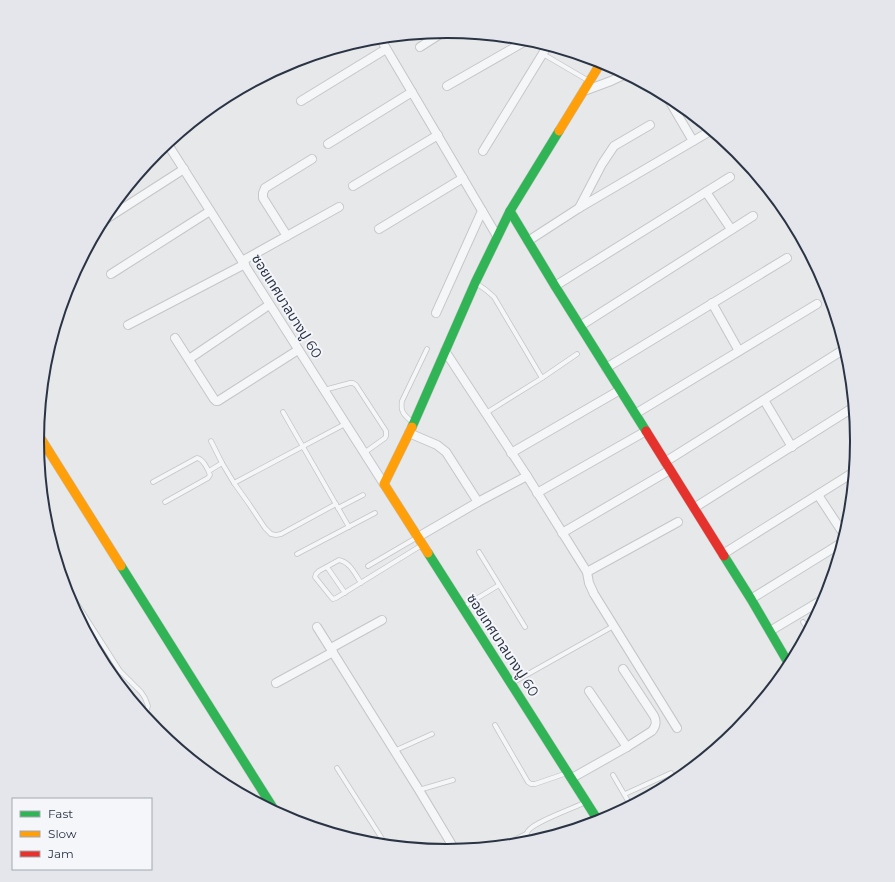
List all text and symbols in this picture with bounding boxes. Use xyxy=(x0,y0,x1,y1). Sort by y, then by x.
street label: ซอยเทศบาลบางปู 60 xyxy=(248,251,326,361)
street label: ซอยเทศบาลบางปู 60 xyxy=(463,590,543,700)
legend xyxy=(12,798,152,870)
text: Fast xyxy=(48,806,73,821)
text: Slow xyxy=(48,826,77,841)
text: Jam xyxy=(47,846,74,861)

